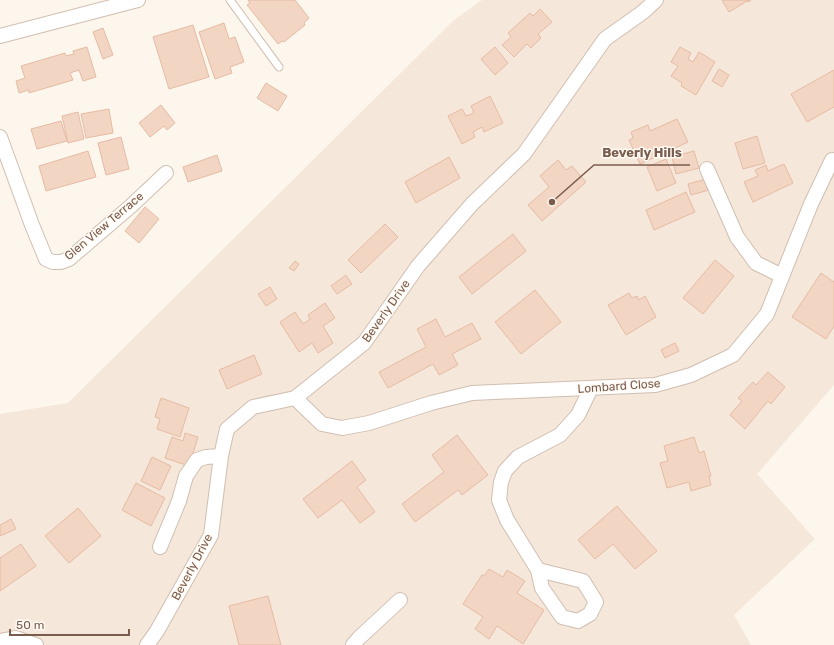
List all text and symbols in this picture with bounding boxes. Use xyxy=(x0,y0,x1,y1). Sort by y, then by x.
callout: Beverly Hills xyxy=(594,140,690,165)
text: Beverly Hills xyxy=(602,145,682,160)
street label: Glen View Terrace xyxy=(62,189,146,263)
street label: Beverly Drive xyxy=(359,277,413,345)
street label: Lombard Close xyxy=(577,376,661,396)
street label: Beverly Drive xyxy=(169,531,216,603)
scale bar xyxy=(10,611,129,637)
text: 50 m xyxy=(16,618,44,632)

